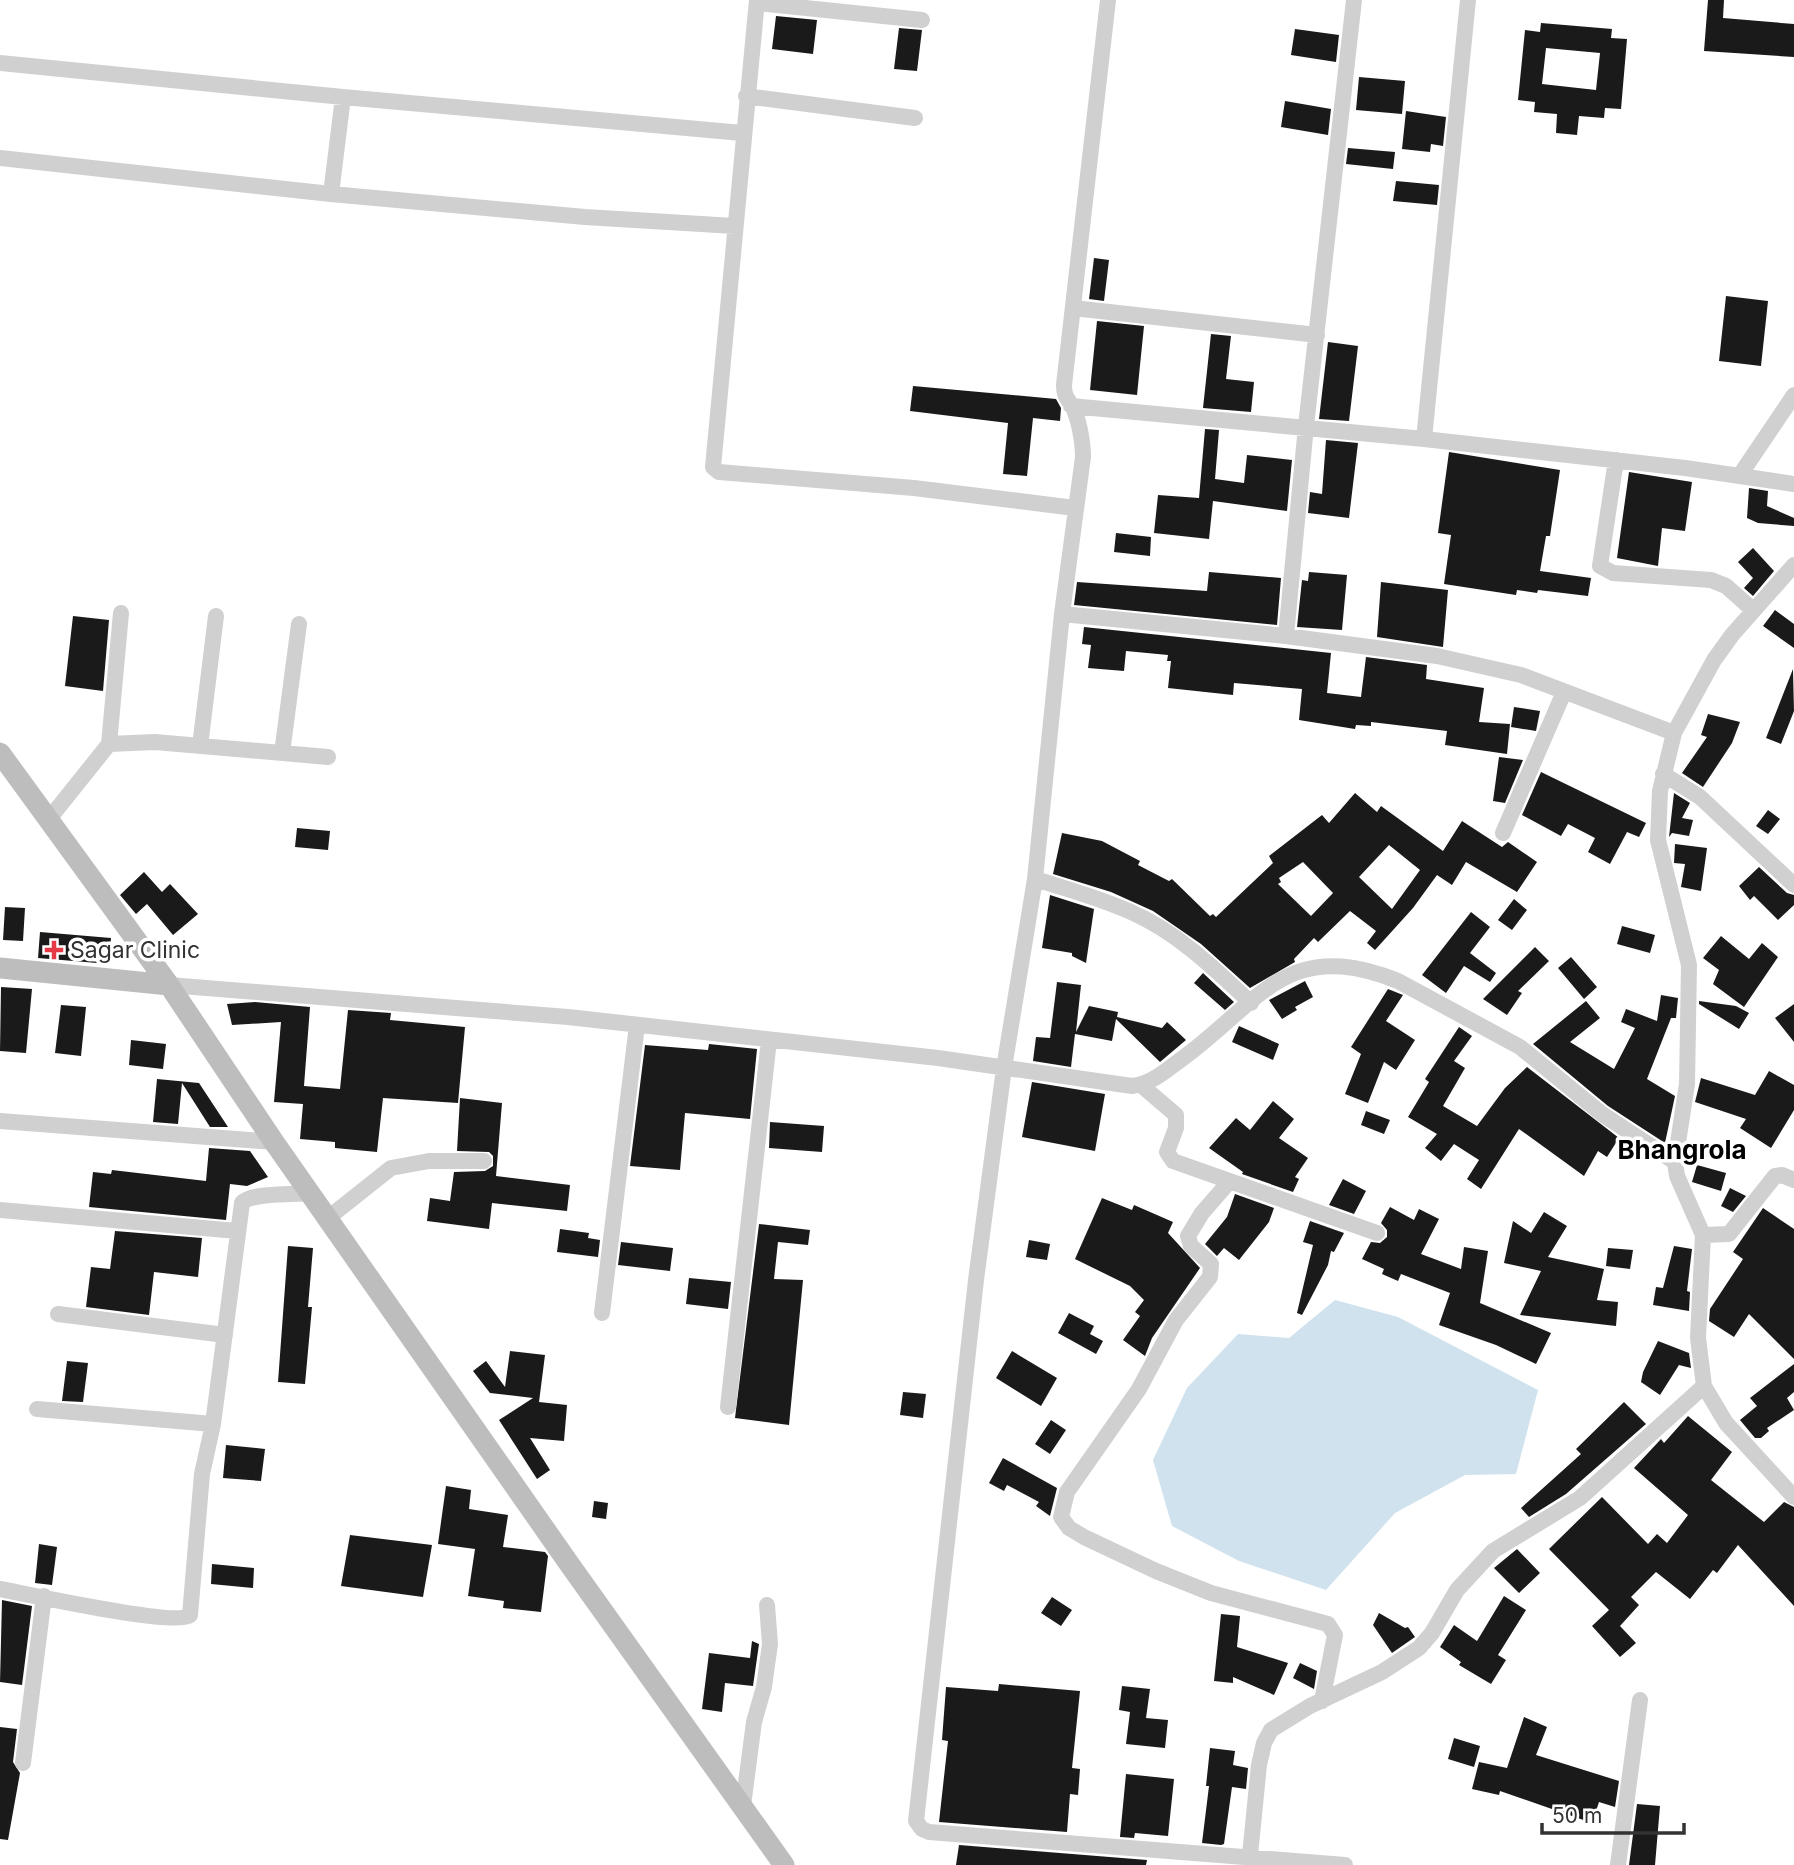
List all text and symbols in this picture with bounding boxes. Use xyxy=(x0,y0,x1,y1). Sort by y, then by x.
place label: Sagar Clinic xyxy=(70,936,200,964)
marker: Sagar Clinic xyxy=(44,940,64,960)
district label: Bhangrola xyxy=(1617,1134,1747,1165)
scale bar xyxy=(1542,1792,1684,1836)
text: 50 m xyxy=(1552,1803,1602,1828)

